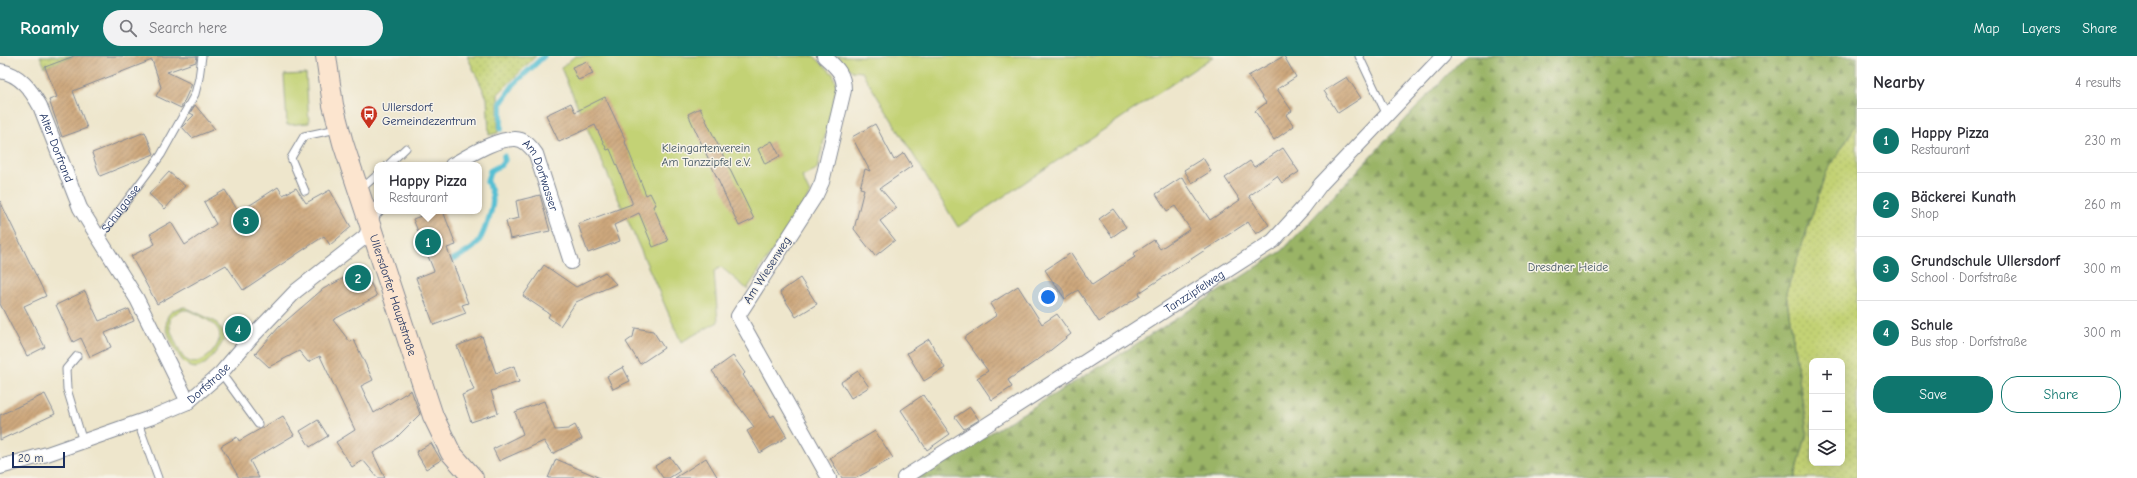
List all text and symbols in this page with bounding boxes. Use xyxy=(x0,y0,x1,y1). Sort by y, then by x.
search box xyxy=(103,10,383,46)
text: Roamly xyxy=(20,17,79,39)
icon: search xyxy=(117,17,139,39)
text: Search here xyxy=(149,19,227,37)
text: Map xyxy=(1973,20,2000,37)
text: Layers xyxy=(2022,20,2060,37)
text: Share xyxy=(2082,20,2117,37)
text: Nearby xyxy=(1873,73,1924,92)
text: 4 results xyxy=(2075,75,2121,90)
place label: Ullersdorf, Gemeindezentrum xyxy=(382,100,476,128)
bus stop icon: Ullersdorf, Gemeindezentrum xyxy=(359,104,379,129)
street label: Alter Dorfrand xyxy=(36,111,76,184)
text: Happy Pizza xyxy=(1911,124,1989,142)
text: 1 xyxy=(1883,133,1889,148)
text: 230 m xyxy=(2085,133,2121,148)
street label: Am Dorfwasser xyxy=(520,136,561,213)
park label: Kleingartenverein Am Tanzzipfel e.V. xyxy=(661,141,751,169)
text: Restaurant xyxy=(1911,142,1970,157)
popup xyxy=(374,162,482,214)
text: Happy Pizza xyxy=(389,172,467,190)
street label: Schulgasse xyxy=(98,182,143,235)
text: Bäckerei Kunath xyxy=(1911,188,2016,206)
text: Restaurant xyxy=(389,190,448,205)
text: 2 xyxy=(1883,197,1889,212)
text: 260 m xyxy=(2084,197,2121,212)
pin: 3 xyxy=(233,206,259,236)
text: Shop xyxy=(1911,206,1939,221)
pin: 1 xyxy=(415,227,441,257)
street label: Ullersdorfer Hauptstraße xyxy=(367,233,420,358)
street label: Am Wiesenweg xyxy=(740,234,794,306)
text: Grundschule Ullersdorf xyxy=(1911,252,2060,270)
park label: Dresdner Heide xyxy=(1528,260,1608,274)
text: 3 xyxy=(1883,261,1889,276)
text: 300 m xyxy=(2083,261,2121,276)
pin: 2 xyxy=(345,263,371,293)
street label: Tanzzipfelweg xyxy=(1162,267,1227,316)
text: School · Dorfstraße xyxy=(1911,270,2017,285)
your location xyxy=(1038,287,1058,307)
pin: 4 xyxy=(225,314,251,344)
text: Schule xyxy=(1911,316,1953,334)
text: 4 xyxy=(1883,325,1889,340)
text: 300 m xyxy=(2083,325,2121,340)
text: Bus stop · Dorfstraße xyxy=(1911,334,2027,349)
map controls xyxy=(1809,358,1845,466)
button: + xyxy=(1809,358,1845,394)
street label: Dorfstraße xyxy=(184,360,233,407)
button: Save xyxy=(1873,376,1993,413)
button: Share xyxy=(2001,376,2121,413)
button: − xyxy=(1809,394,1845,430)
button: layers xyxy=(1809,430,1845,466)
scale bar xyxy=(12,450,65,469)
text: 20 m xyxy=(18,452,43,465)

